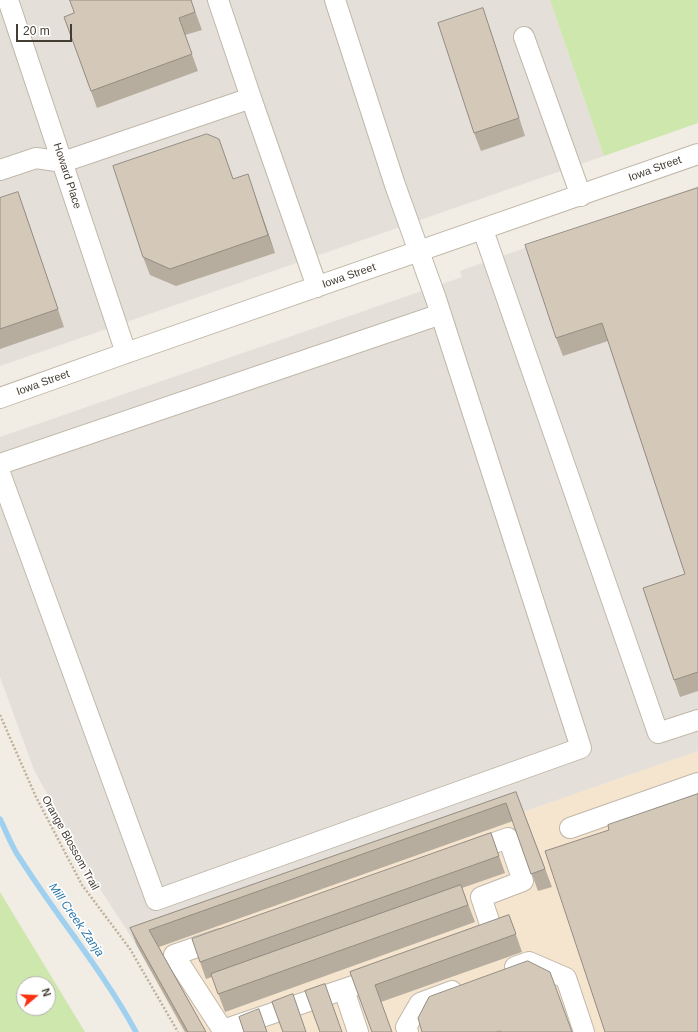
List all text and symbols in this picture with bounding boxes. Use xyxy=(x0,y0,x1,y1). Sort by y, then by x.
scale bar xyxy=(18,16,74,42)
text: 20 m xyxy=(23,24,50,38)
street label: Howard Place xyxy=(50,141,84,211)
street label: Iowa Street xyxy=(627,153,683,185)
street label: Iowa Street xyxy=(321,261,377,291)
street label: Iowa Street xyxy=(15,367,71,399)
street label: Orange Blossom Trail xyxy=(39,793,101,893)
water label: Mill Creek Zanja xyxy=(45,880,107,960)
north arrow xyxy=(16,976,56,1016)
text: N xyxy=(39,987,53,998)

